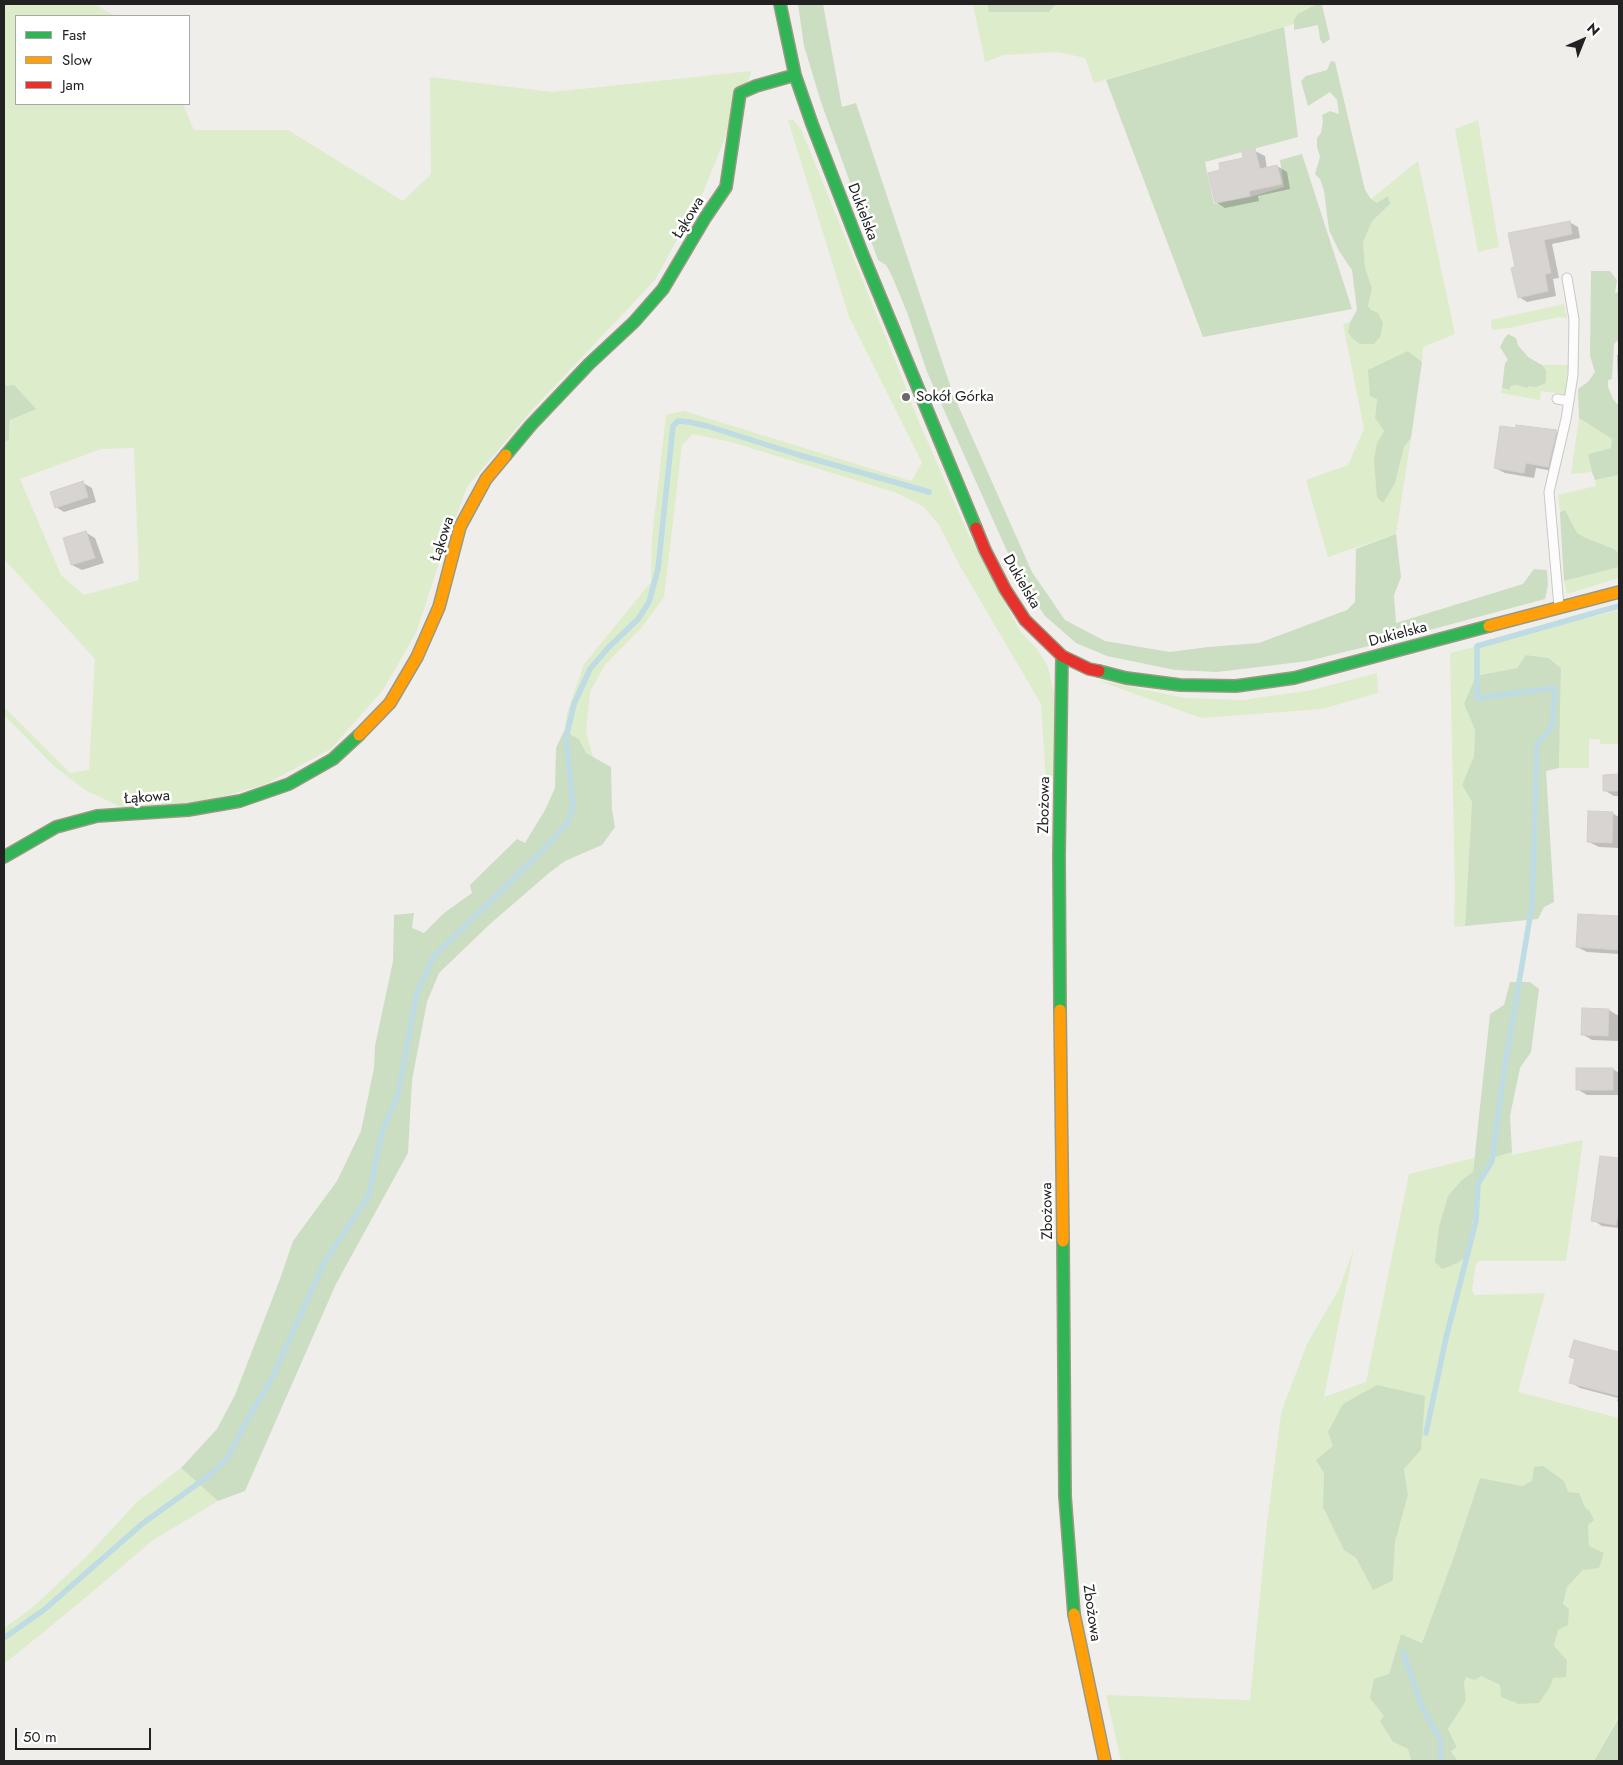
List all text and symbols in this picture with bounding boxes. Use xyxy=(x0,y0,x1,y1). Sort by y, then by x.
legend xyxy=(15,15,190,105)
north arrow xyxy=(1558,15,1608,65)
text: N xyxy=(1582,18,1604,40)
text: Fast xyxy=(62,24,86,46)
text: Slow xyxy=(62,49,92,71)
text: Jam xyxy=(62,74,85,96)
street label: Dukielska xyxy=(843,181,881,243)
street label: Łąkowa xyxy=(669,194,709,242)
place label: Sokół Górka xyxy=(916,388,994,406)
marker: Sokół Górka xyxy=(900,391,912,403)
street label: Łąkowa xyxy=(427,514,459,564)
street label: Dukielska xyxy=(998,552,1044,612)
street label: Dukielska xyxy=(1367,619,1429,651)
street label: Zbożowa xyxy=(1036,776,1054,834)
street label: Łąkowa xyxy=(124,787,170,809)
street label: Zbożowa xyxy=(1039,1182,1057,1240)
street label: Zbożowa xyxy=(1078,1583,1104,1643)
scale bar xyxy=(18,1718,154,1750)
text: 50 m xyxy=(23,1726,57,1748)

